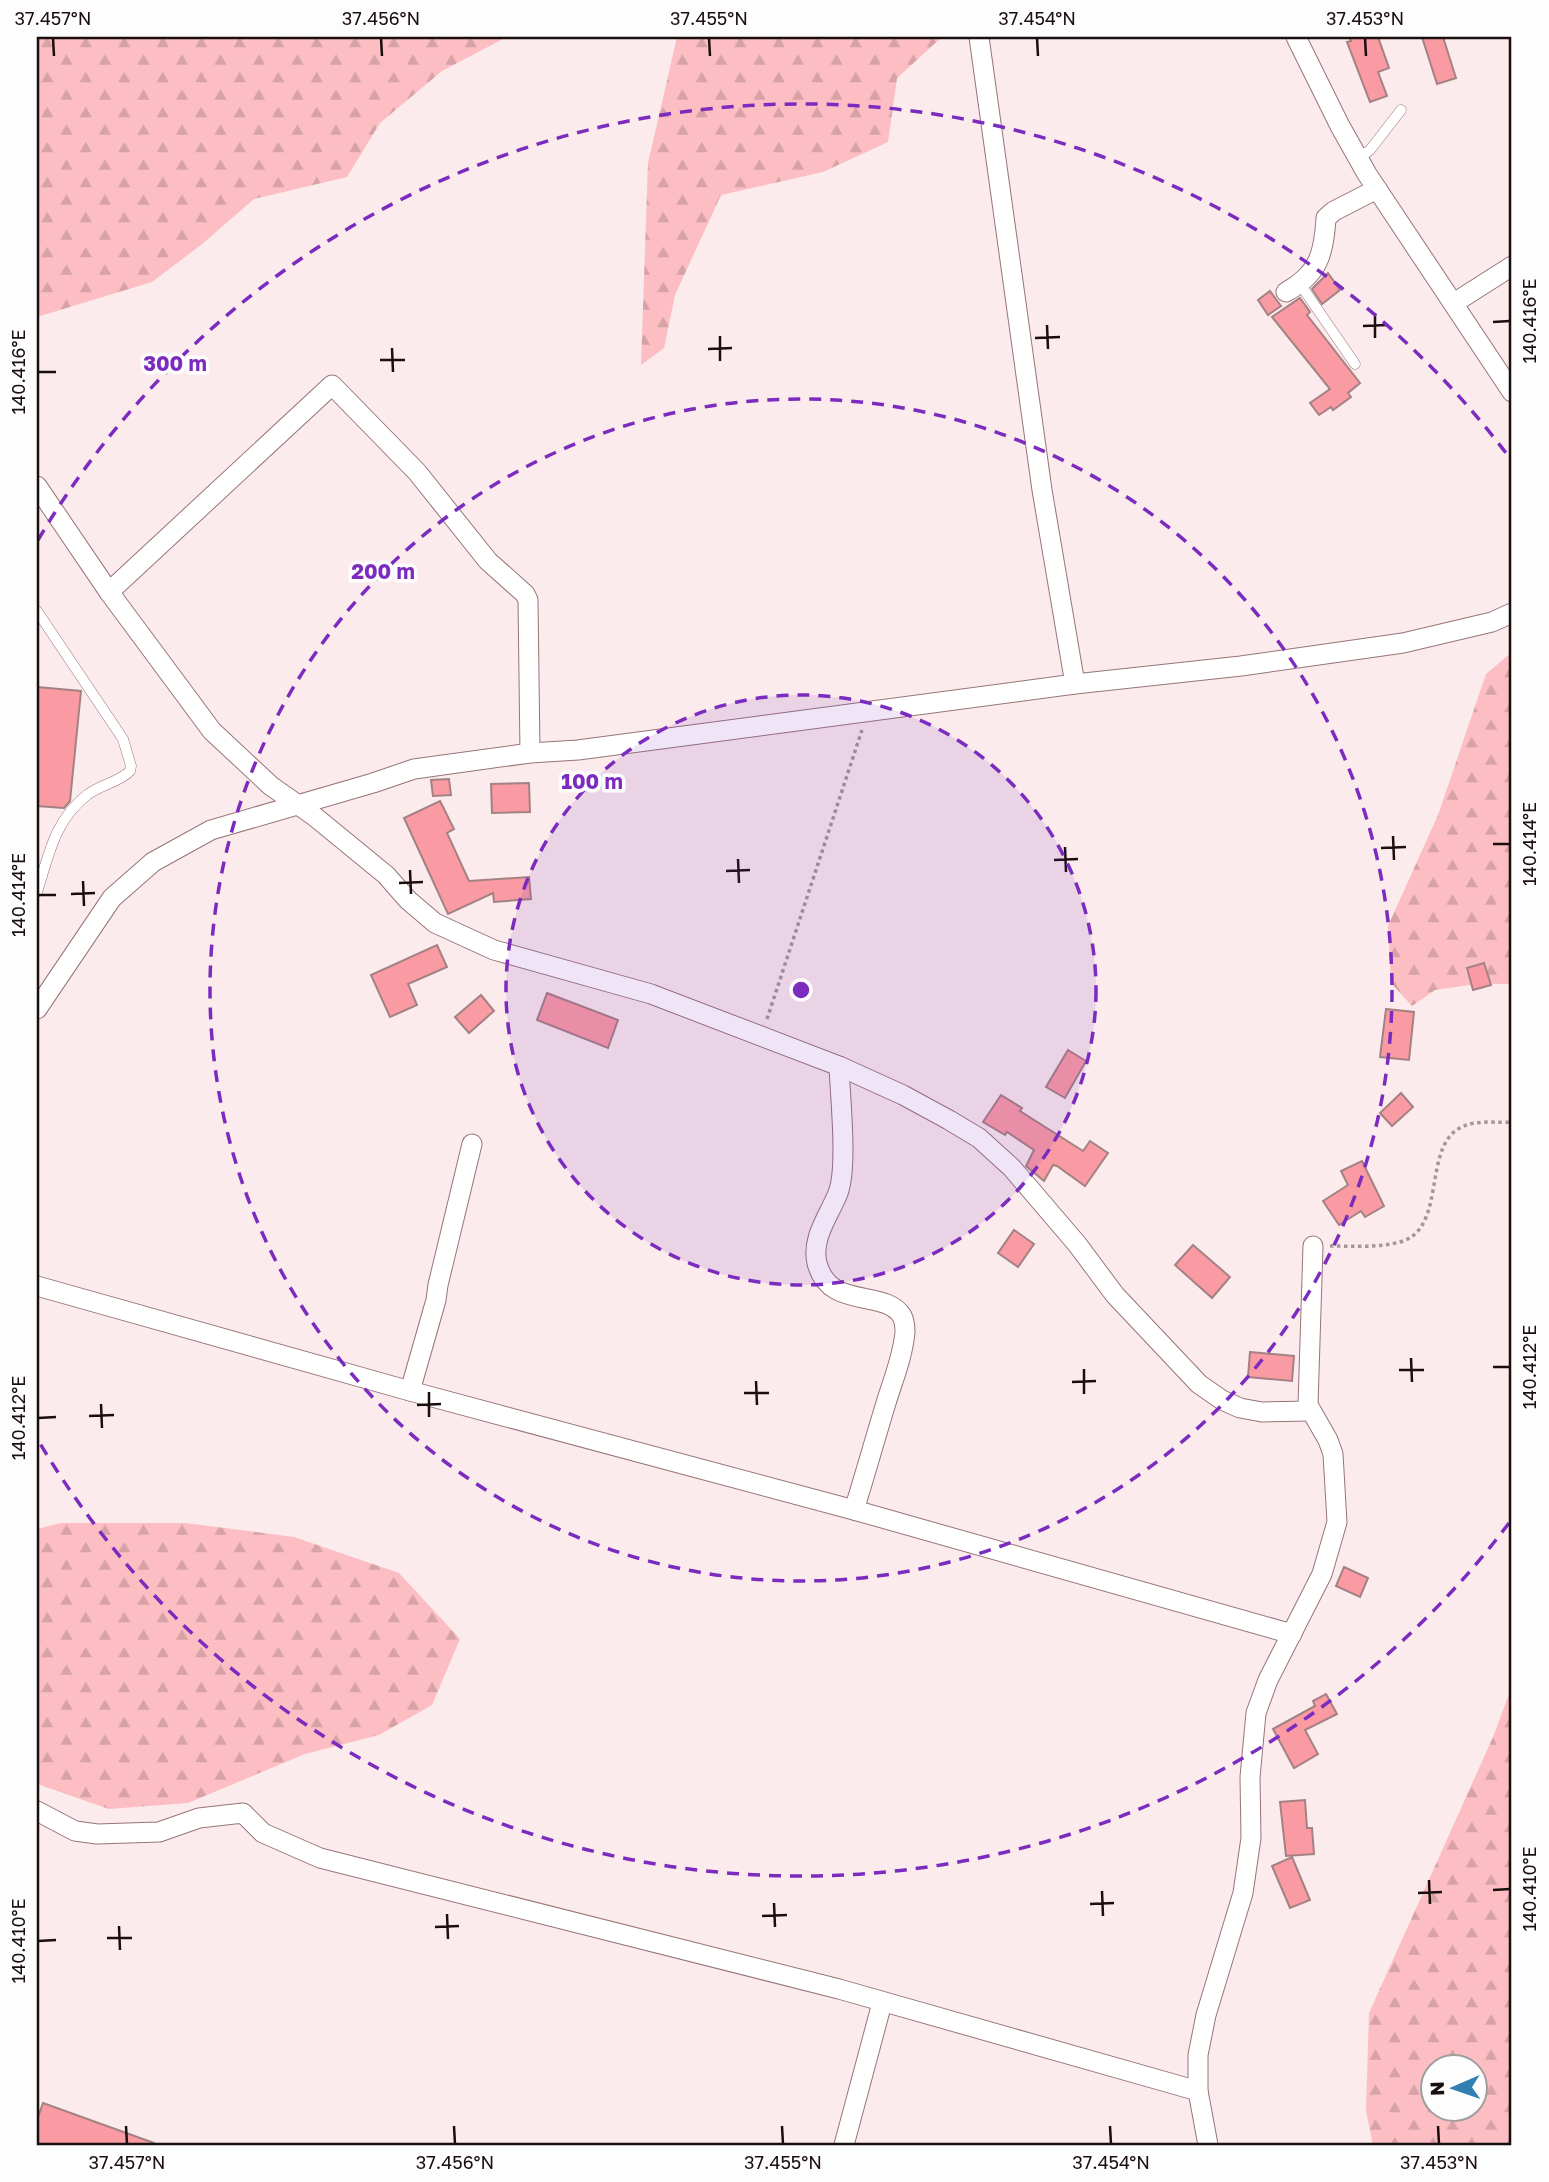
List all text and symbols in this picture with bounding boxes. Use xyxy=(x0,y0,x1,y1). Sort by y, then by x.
text: 37.457°N xyxy=(14,7,92,29)
text: 37.456°N xyxy=(342,7,420,29)
text: 37.455°N xyxy=(670,7,748,29)
text: 37.454°N xyxy=(998,7,1076,29)
text: 37.453°N xyxy=(1326,7,1404,29)
text: 140.416°E xyxy=(1518,279,1540,363)
text: 140.416°E xyxy=(7,330,29,414)
text: 300 m xyxy=(143,350,207,376)
text: 200 m xyxy=(351,558,415,584)
text: 100 m xyxy=(561,768,623,794)
text: 140.414°E xyxy=(1518,802,1540,886)
text: 140.414°E xyxy=(7,853,29,937)
centre of rings xyxy=(789,978,813,1002)
text: 140.412°E xyxy=(1518,1325,1540,1409)
text: 140.412°E xyxy=(7,1376,29,1460)
text: 140.410°E xyxy=(1518,1846,1540,1932)
text: 140.410°E xyxy=(7,1898,29,1984)
north arrow xyxy=(1420,2052,1490,2122)
text: N xyxy=(1425,2081,1448,2096)
text: 37.457°N xyxy=(88,2151,166,2173)
text: 37.456°N xyxy=(416,2151,494,2173)
text: 37.455°N xyxy=(744,2151,822,2173)
text: 37.454°N xyxy=(1072,2151,1150,2173)
text: 37.453°N xyxy=(1400,2151,1478,2173)

